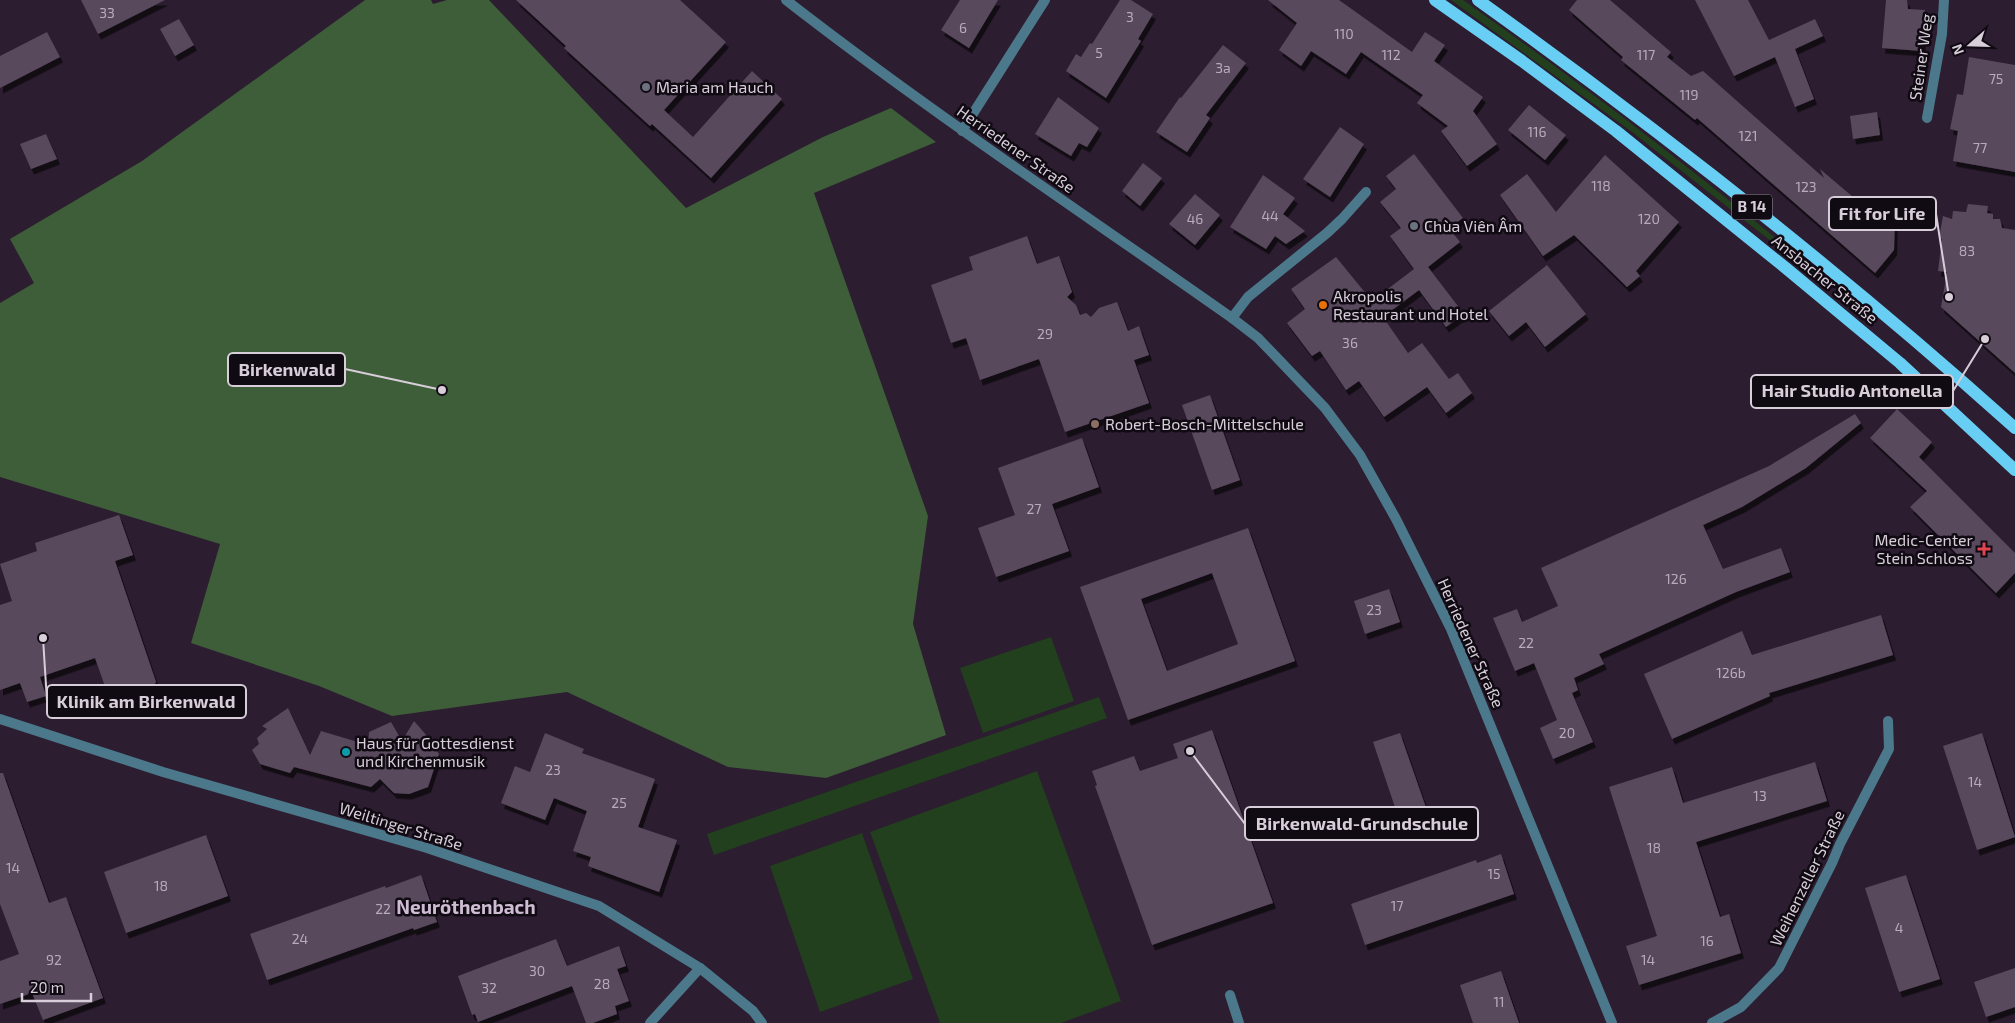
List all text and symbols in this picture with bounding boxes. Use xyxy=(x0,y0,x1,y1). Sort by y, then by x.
house number: 33 xyxy=(99,4,115,21)
house number: 3 xyxy=(1126,8,1134,25)
street label: Steiner Weg xyxy=(1905,12,1936,101)
house number: 6 xyxy=(959,19,967,36)
north arrow xyxy=(1945,20,1995,70)
house number: 110 xyxy=(1334,25,1354,42)
text: N xyxy=(1948,42,1967,57)
house number: 5 xyxy=(1095,44,1103,61)
house number: 112 xyxy=(1381,46,1401,63)
house number: 117 xyxy=(1637,46,1655,63)
house number: 3a xyxy=(1215,59,1231,76)
house number: 75 xyxy=(1989,70,2003,87)
place label: Maria am Hauch xyxy=(656,77,774,96)
marker: Maria am Hauch xyxy=(640,81,652,93)
house number: 119 xyxy=(1679,86,1699,103)
street label: Herriedener Straße xyxy=(954,101,1079,196)
house number: 116 xyxy=(1527,123,1547,140)
house number: 121 xyxy=(1738,127,1758,144)
house number: 77 xyxy=(1973,139,1987,156)
house number: 118 xyxy=(1591,177,1611,194)
house number: 123 xyxy=(1795,178,1817,195)
road number: B 14 xyxy=(1732,194,1772,220)
callout: Fit for Life xyxy=(1829,197,1936,230)
text: Fit for Life xyxy=(1839,202,1925,224)
house number: 44 xyxy=(1261,207,1279,224)
house number: 46 xyxy=(1187,210,1203,227)
house number: 120 xyxy=(1638,210,1660,227)
place label: Chùa Viên Âm xyxy=(1424,216,1522,235)
marker: Chùa Viên Âm xyxy=(1408,220,1420,232)
street label: Ansbacher Straße xyxy=(1769,230,1882,327)
house number: 83 xyxy=(1959,242,1975,259)
place label: Akropolis Restaurant und Hotel xyxy=(1333,286,1488,323)
marker: Akropolis Restaurant und Hotel xyxy=(1317,299,1329,311)
house number: 29 xyxy=(1037,325,1053,342)
house number: 36 xyxy=(1342,334,1358,351)
callout: Birkenwald xyxy=(228,353,345,386)
text: Birkenwald xyxy=(239,358,336,380)
callout: Hair Studio Antonella xyxy=(1751,375,1953,408)
text: Hair Studio Antonella xyxy=(1762,379,1942,401)
place label: Robert-Bosch-Mittelschule xyxy=(1105,414,1304,433)
marker: Robert-Bosch-Mittelschule xyxy=(1089,418,1101,430)
house number: 27 xyxy=(1026,500,1042,517)
place label: Medic-Center Stein Schloss xyxy=(1874,530,1974,567)
marker: Medic-Center Stein Schloss xyxy=(1977,542,1991,556)
house number: 126 xyxy=(1665,570,1687,587)
street label: Herriedener Straße xyxy=(1434,575,1509,710)
house number: 23 xyxy=(1366,601,1382,618)
house number: 22 xyxy=(1518,634,1534,651)
house number: 126b xyxy=(1716,664,1746,681)
callout: Klinik am Birkenwald xyxy=(47,685,246,718)
text: Klinik am Birkenwald xyxy=(57,690,235,712)
house number: 20 xyxy=(1559,724,1575,741)
place label: Haus für Gottesdienst und Kirchenmusik xyxy=(356,733,514,770)
marker: Haus für Gottesdienst und Kirchenmusik xyxy=(340,746,352,758)
house number: 23 xyxy=(545,761,561,778)
house number: 14 xyxy=(1968,773,1982,790)
house number: 13 xyxy=(1753,787,1767,804)
house number: 25 xyxy=(611,794,627,811)
street label: Weiltinger Straße xyxy=(337,798,465,853)
callout: Birkenwald-Grundschule xyxy=(1245,807,1478,840)
street label: Weihenzeller Straße xyxy=(1765,807,1848,949)
text: Birkenwald-Grundschule xyxy=(1256,812,1468,834)
house number: 18 xyxy=(1647,839,1661,856)
house number: 14 xyxy=(6,859,20,876)
house number: 15 xyxy=(1487,865,1501,882)
house number: 18 xyxy=(154,877,168,894)
district label: Neuröthenbach xyxy=(396,895,536,918)
house number: 17 xyxy=(1391,897,1403,914)
house number: 22 xyxy=(375,900,391,917)
house number: 4 xyxy=(1895,919,1903,936)
house number: 24 xyxy=(292,930,308,947)
house number: 16 xyxy=(1700,932,1714,949)
house number: 92 xyxy=(46,951,62,968)
house number: 14 xyxy=(1641,951,1655,968)
house number: 30 xyxy=(529,962,545,979)
scale bar xyxy=(22,970,91,1002)
house number: 28 xyxy=(594,975,610,992)
text: 20 m xyxy=(30,978,64,996)
house number: 32 xyxy=(481,979,497,996)
house number: 11 xyxy=(1493,993,1505,1010)

